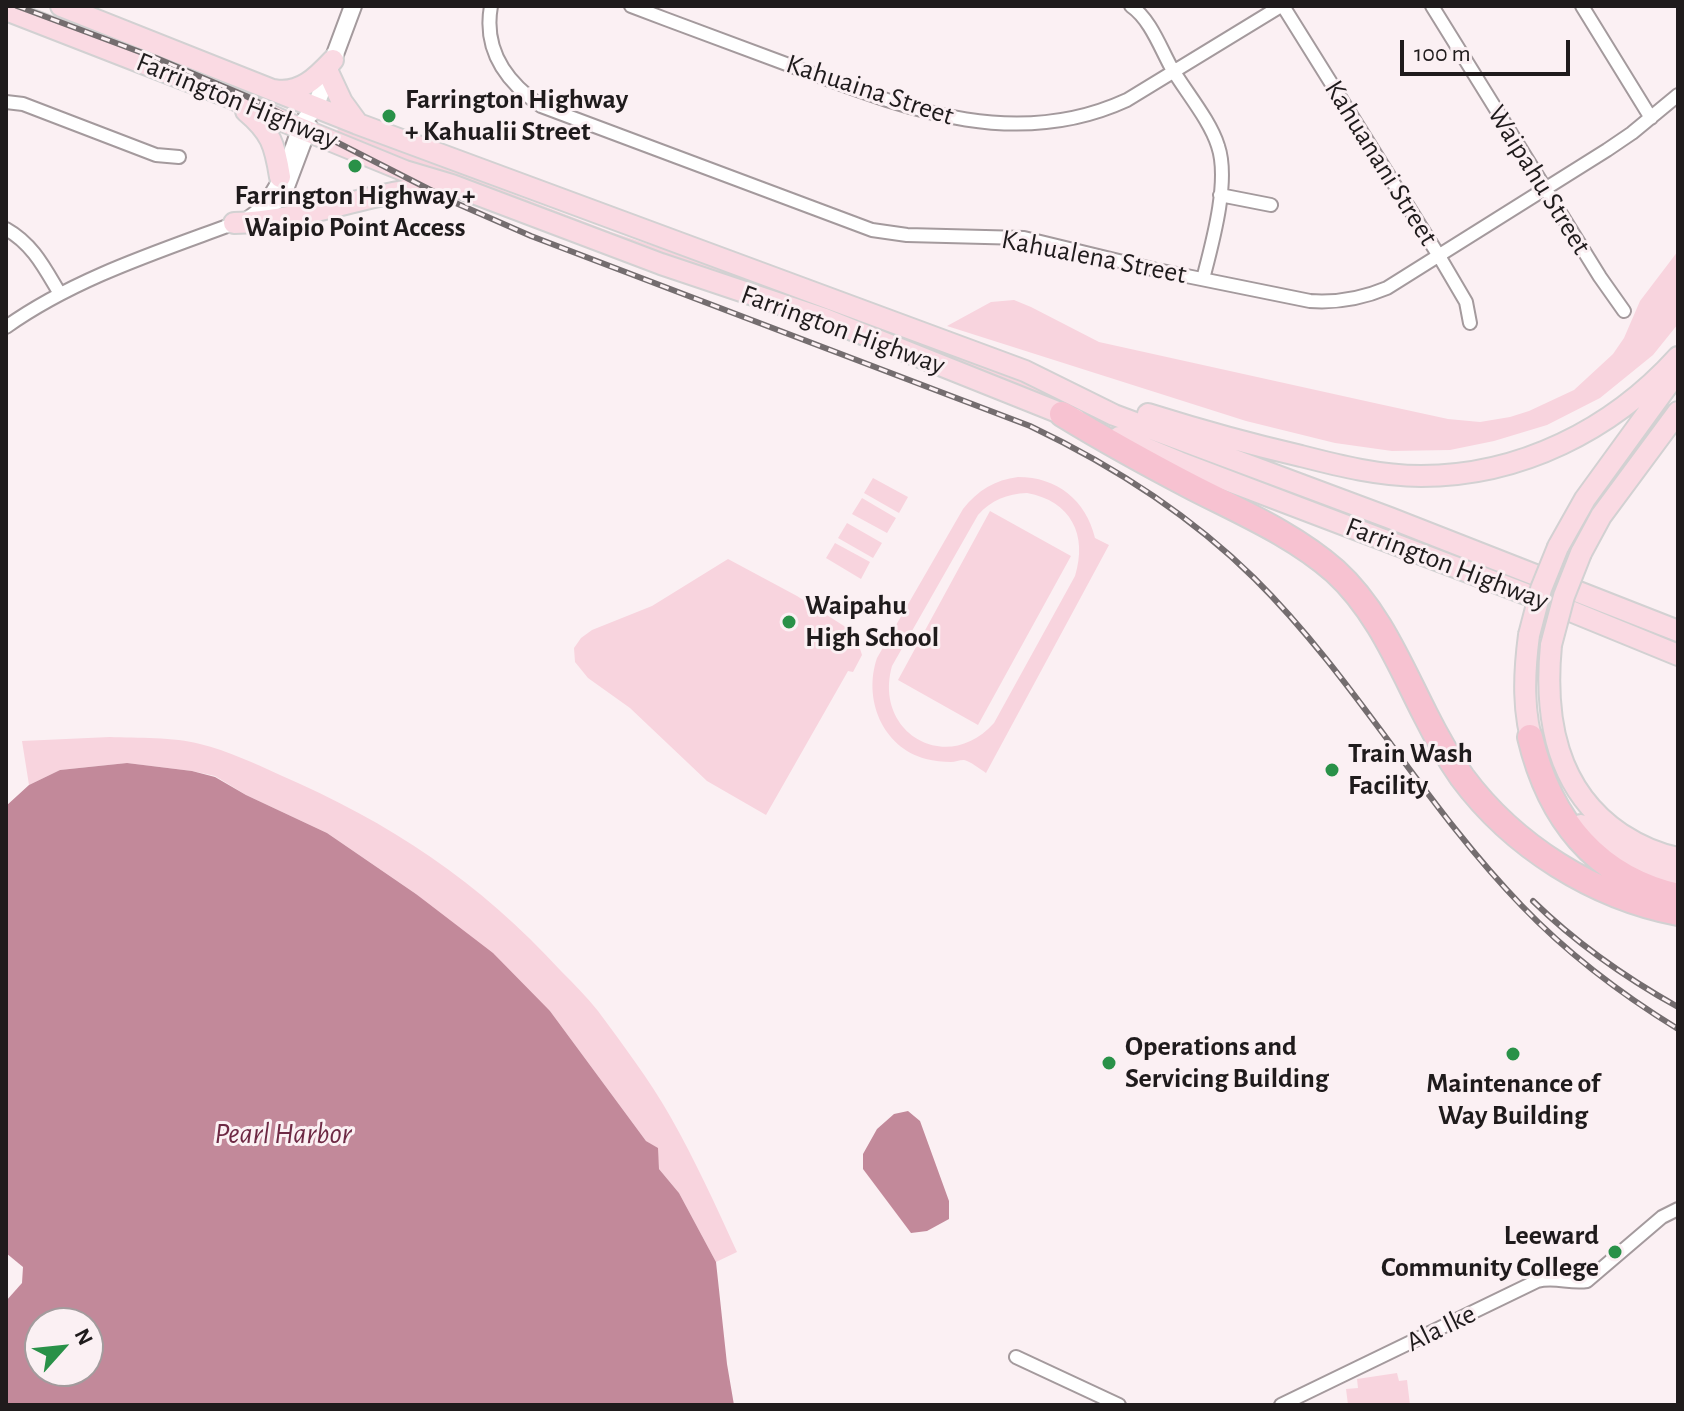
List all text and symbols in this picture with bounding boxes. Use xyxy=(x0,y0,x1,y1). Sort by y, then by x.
scale bar xyxy=(1404,24,1574,74)
text: 100 m xyxy=(1414,42,1471,66)
street label: Farrington Highway xyxy=(131,45,343,157)
street label: Kahuaina Street xyxy=(782,47,958,133)
street label: Kahuanani Street xyxy=(1317,74,1445,252)
place label: Farrington Highway + Kahualii Street xyxy=(405,83,628,149)
street label: Waipahu Street xyxy=(1480,99,1598,261)
marker: Farrington Highway + Kahualii Street xyxy=(380,107,398,125)
marker: Farrington Highway + Waipio Point Access xyxy=(346,157,364,175)
place label: Farrington Highway + Waipio Point Access xyxy=(235,179,475,245)
street label: Kahualena Street xyxy=(999,223,1189,291)
street label: Farrington Highway xyxy=(736,278,950,382)
street label: Farrington Highway xyxy=(1341,510,1553,618)
place label: Waipahu High School xyxy=(805,589,939,655)
marker: Waipahu High School xyxy=(780,613,798,631)
place label: Train Wash Facility xyxy=(1348,737,1473,803)
marker: Train Wash Facility xyxy=(1323,761,1341,779)
place label: Operations and Servicing Building xyxy=(1125,1030,1329,1096)
marker: Maintenance of Way Building xyxy=(1504,1045,1522,1063)
marker: Operations and Servicing Building xyxy=(1100,1054,1118,1072)
place label: Maintenance of Way Building xyxy=(1426,1067,1600,1133)
water label: Pearl Harbor xyxy=(214,1116,352,1152)
place label: Leeward Community College xyxy=(1381,1219,1599,1285)
marker: Leeward Community College xyxy=(1606,1243,1624,1261)
street label: Ala Ike xyxy=(1401,1297,1481,1359)
north arrow xyxy=(24,1307,104,1387)
text: N xyxy=(70,1325,97,1349)

